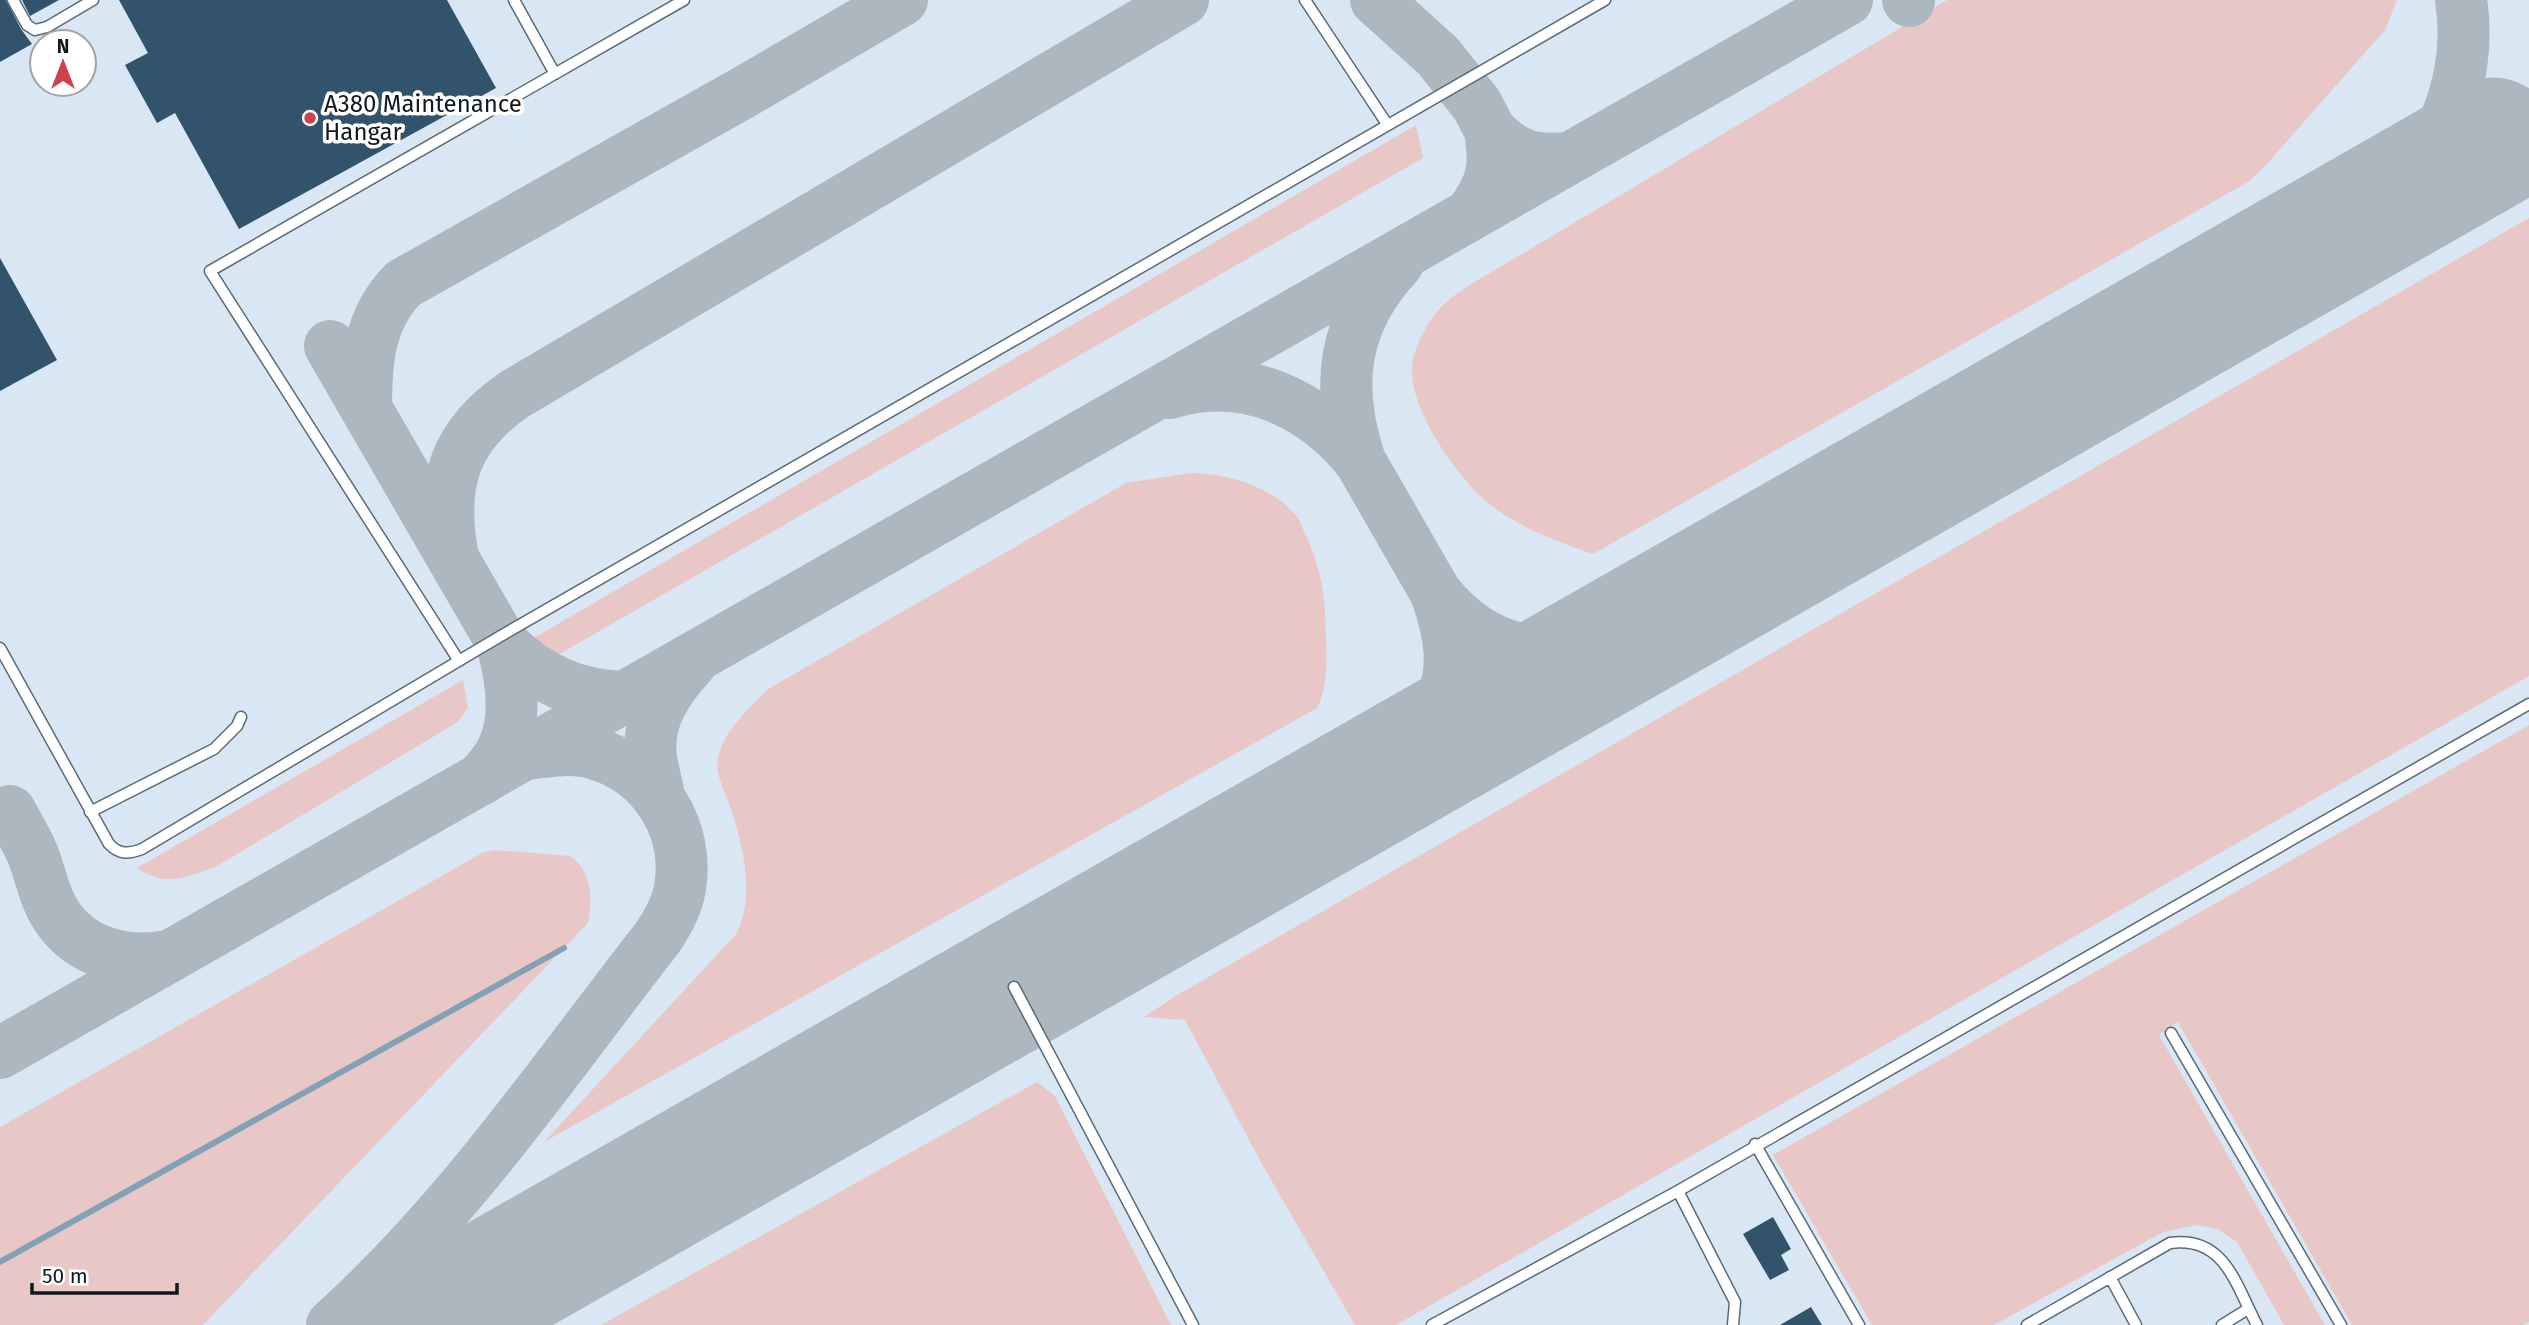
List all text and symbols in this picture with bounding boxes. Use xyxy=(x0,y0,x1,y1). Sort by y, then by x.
north arrow xyxy=(28,28,98,98)
text: N xyxy=(57,35,69,58)
place label: A380 Maintenance Hangar xyxy=(324,90,522,146)
marker: A380 Maintenance Hangar xyxy=(302,110,318,126)
scale bar xyxy=(32,1252,177,1296)
text: 50 m xyxy=(42,1263,88,1289)

